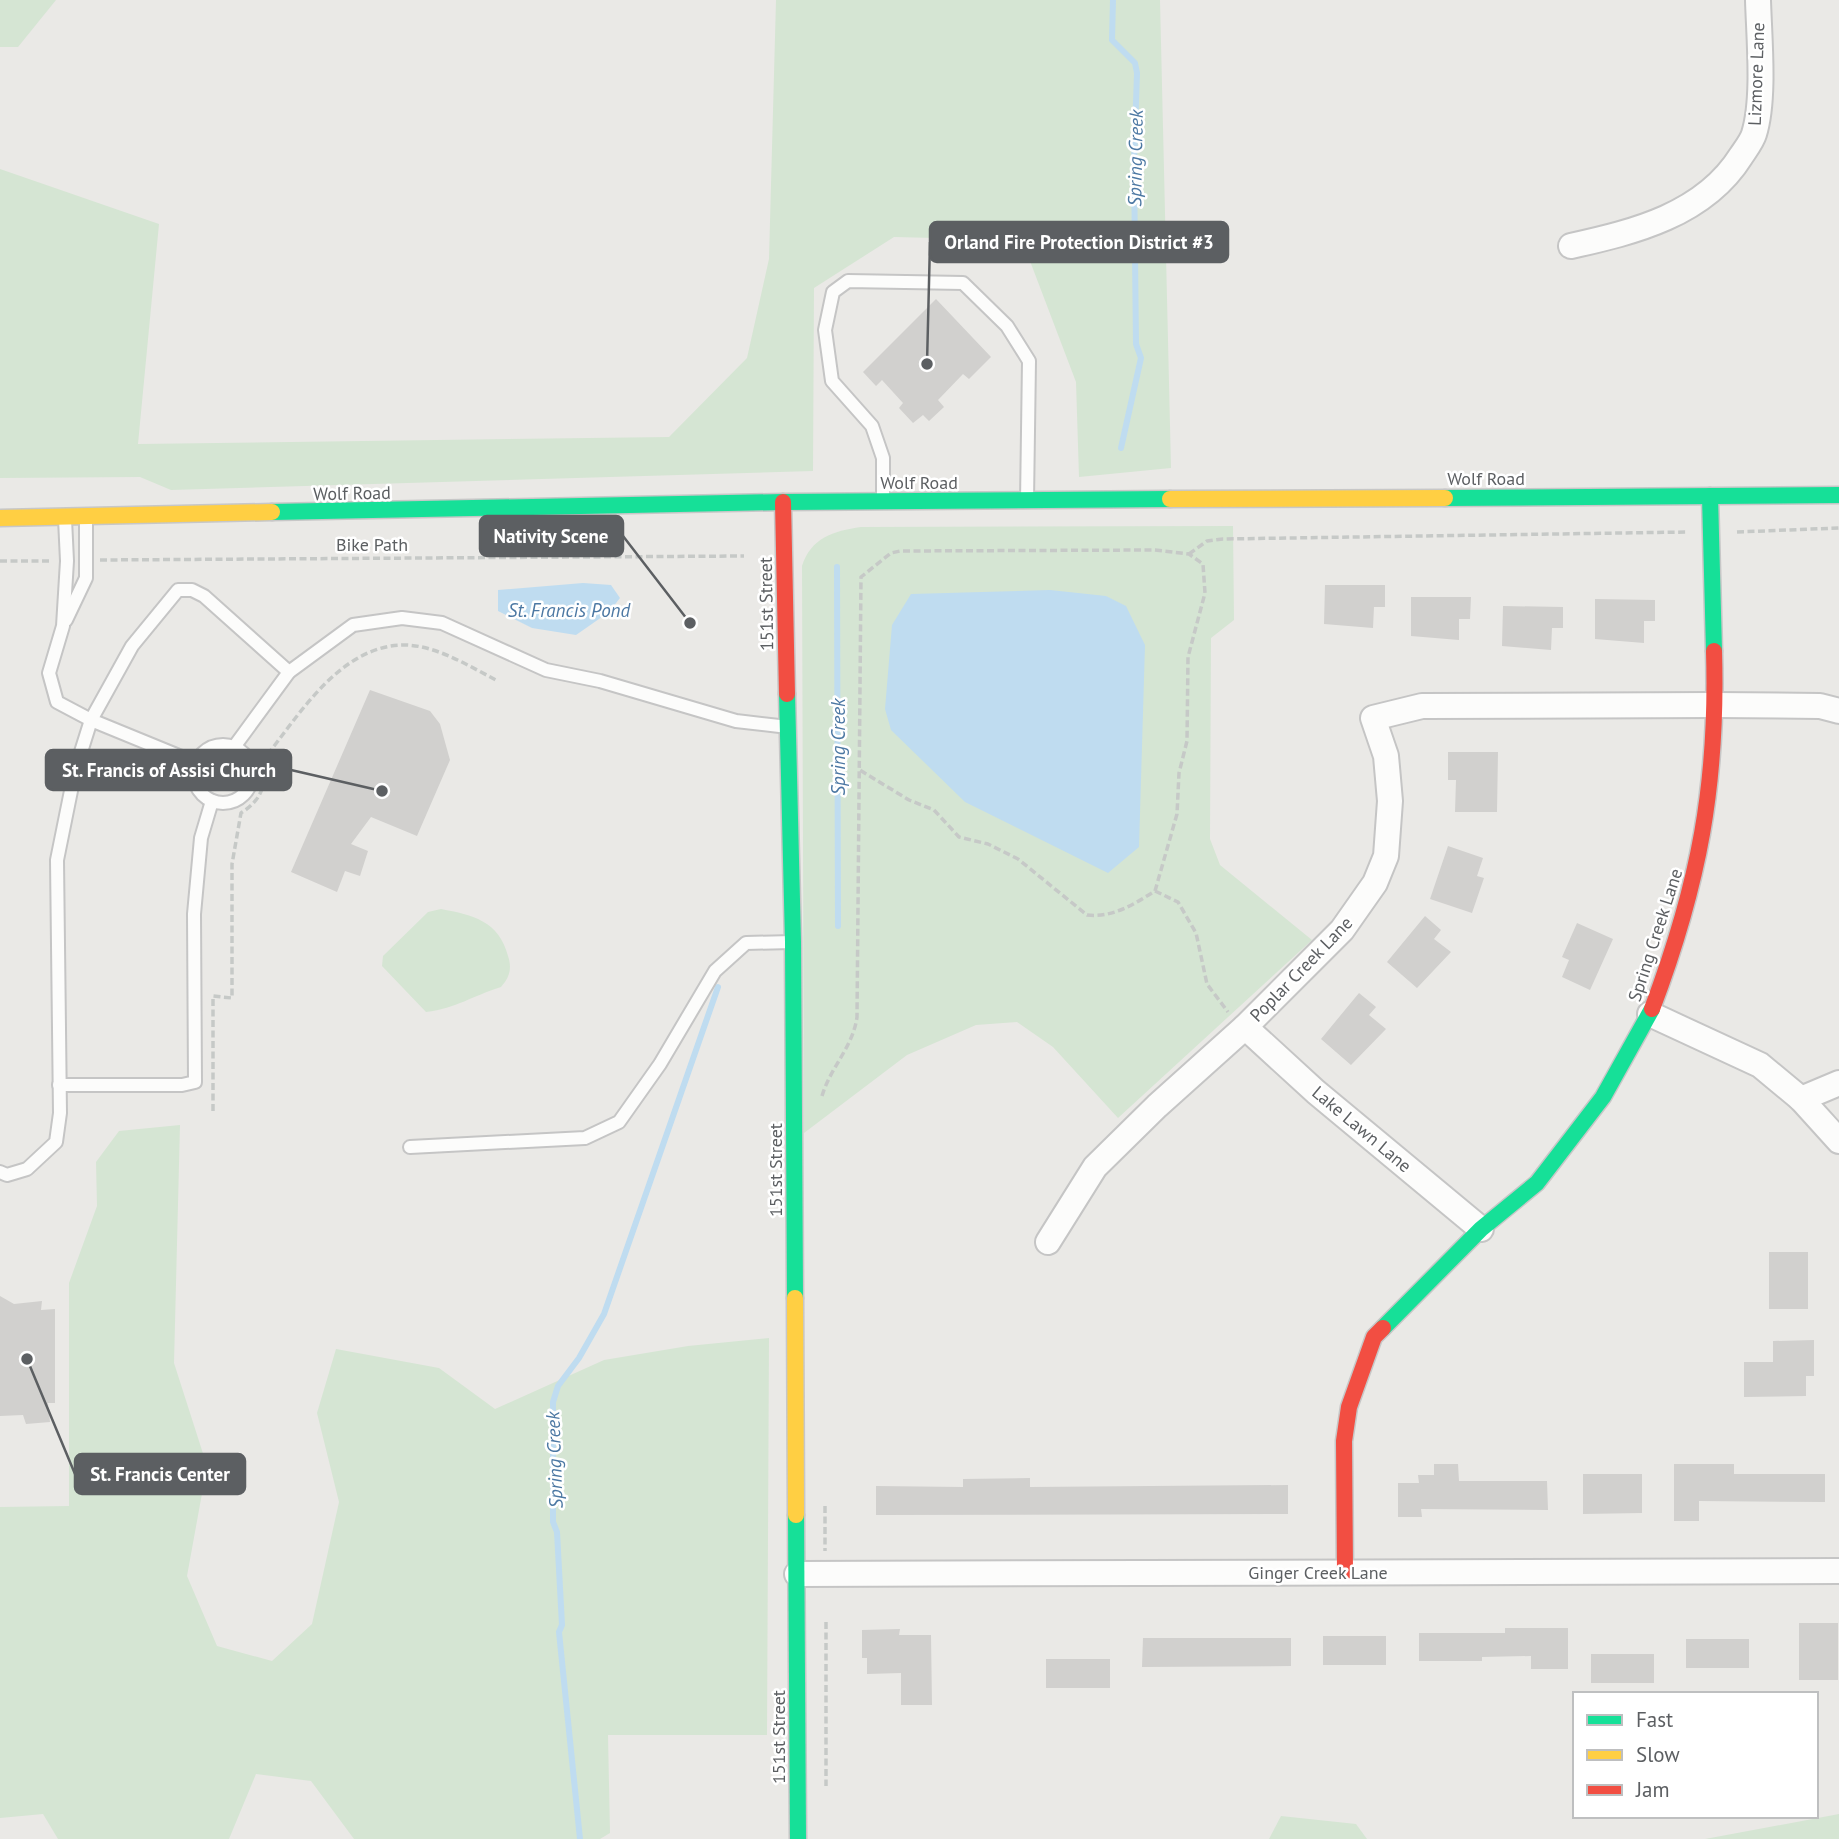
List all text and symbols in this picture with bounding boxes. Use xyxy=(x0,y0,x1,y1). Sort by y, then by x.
street label: Lizmore Lane xyxy=(1743,22,1769,126)
water label: Spring Creek xyxy=(1122,108,1148,207)
callout: Orland Fire Protection District #3 xyxy=(930,222,1228,262)
text: Orland Fire Protection District #3 xyxy=(944,230,1214,254)
street label: Wolf Road xyxy=(1447,467,1525,490)
street label: Wolf Road xyxy=(880,471,958,494)
street label: Wolf Road xyxy=(313,481,391,505)
callout: Nativity Scene xyxy=(480,516,623,556)
text: Nativity Scene xyxy=(494,524,608,548)
street label: Bike Path xyxy=(336,533,408,556)
street label: 151st Street xyxy=(754,557,778,651)
water label: St. Francis Pond xyxy=(508,598,632,622)
water label: Spring Creek xyxy=(826,697,850,796)
callout: St. Francis of Assisi Church xyxy=(46,750,291,790)
text: St. Francis of Assisi Church xyxy=(62,758,276,782)
street label: Spring Creek Lane xyxy=(1623,866,1687,1004)
street label: Poplar Creek Lane xyxy=(1245,911,1357,1027)
street label: Lake Lawn Lane xyxy=(1308,1081,1416,1177)
street label: 151st Street xyxy=(764,1123,787,1217)
water label: Spring Creek xyxy=(540,1410,568,1509)
callout: St. Francis Center xyxy=(75,1454,245,1494)
text: St. Francis Center xyxy=(90,1462,230,1486)
street label: Ginger Creek Lane xyxy=(1248,1561,1388,1584)
street label: 151st Street xyxy=(767,1690,790,1784)
legend xyxy=(1573,1692,1818,1818)
text: Fast xyxy=(1636,1706,1673,1733)
text: Slow xyxy=(1636,1741,1680,1768)
text: Jam xyxy=(1635,1776,1670,1803)

